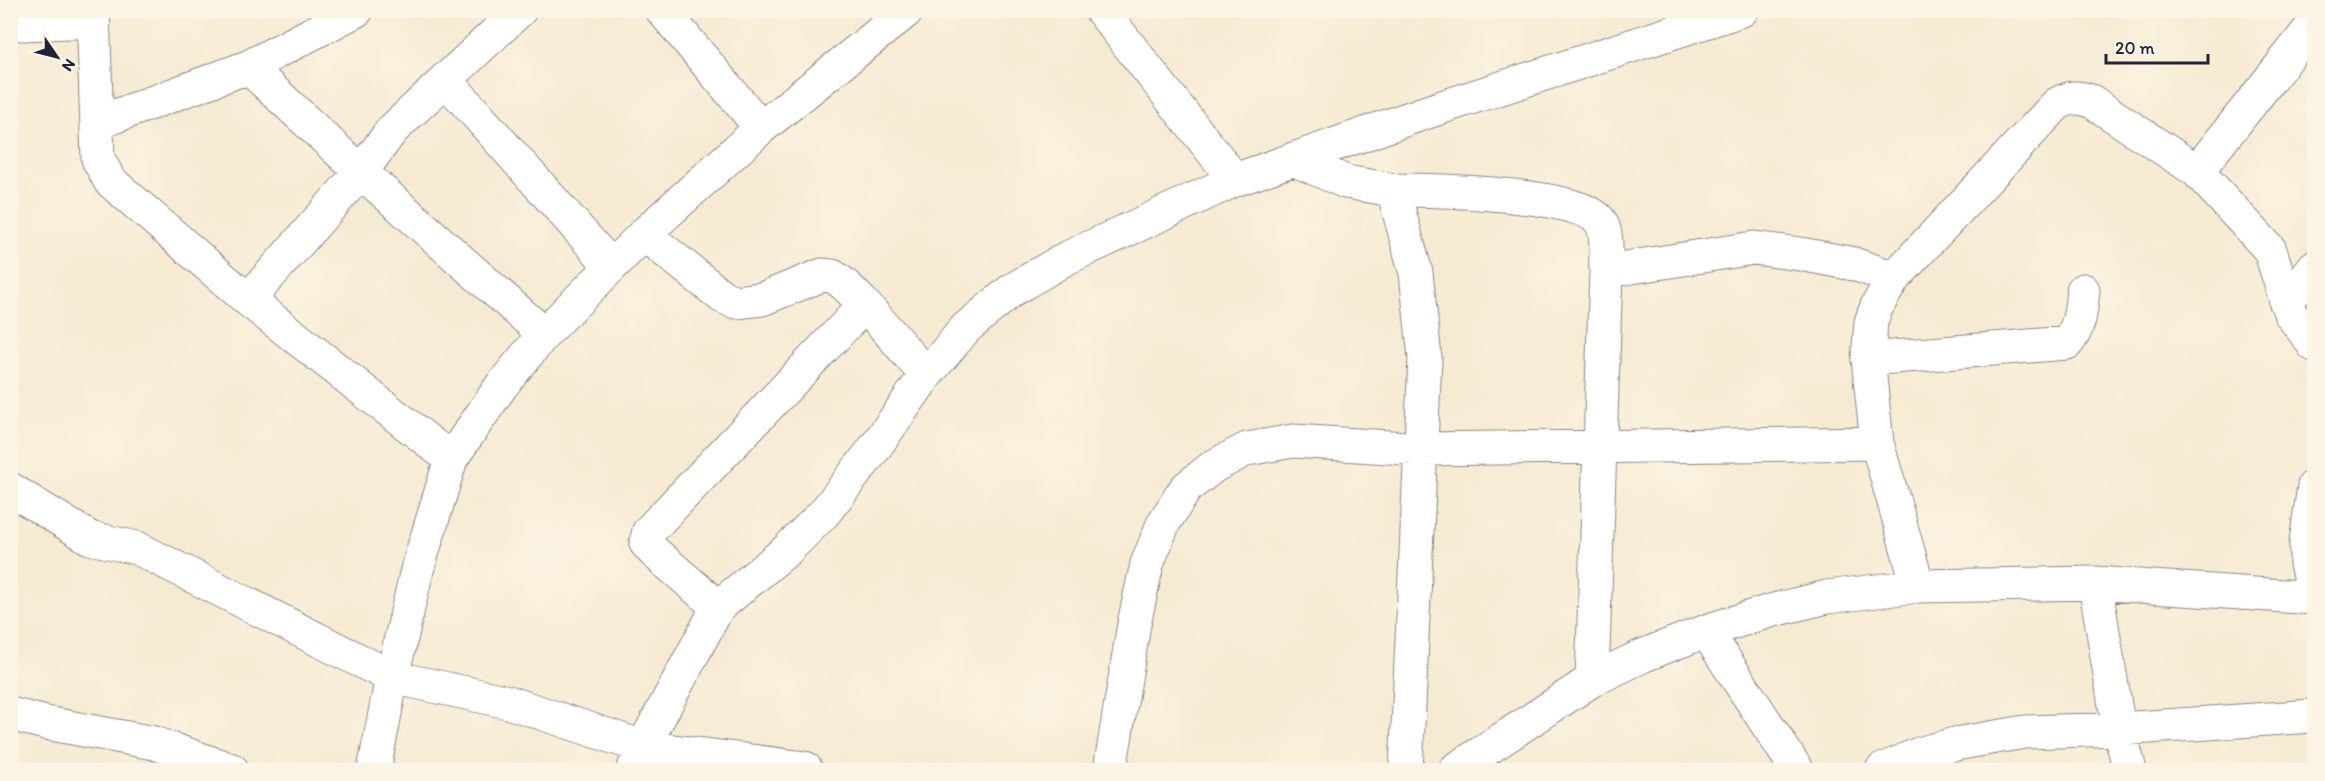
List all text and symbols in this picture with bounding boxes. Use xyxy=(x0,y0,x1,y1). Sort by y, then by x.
north arrow xyxy=(27,27,87,87)
scale bar xyxy=(2106,27,2208,65)
text: 20 m xyxy=(2115,37,2155,59)
text: N xyxy=(58,55,80,75)

